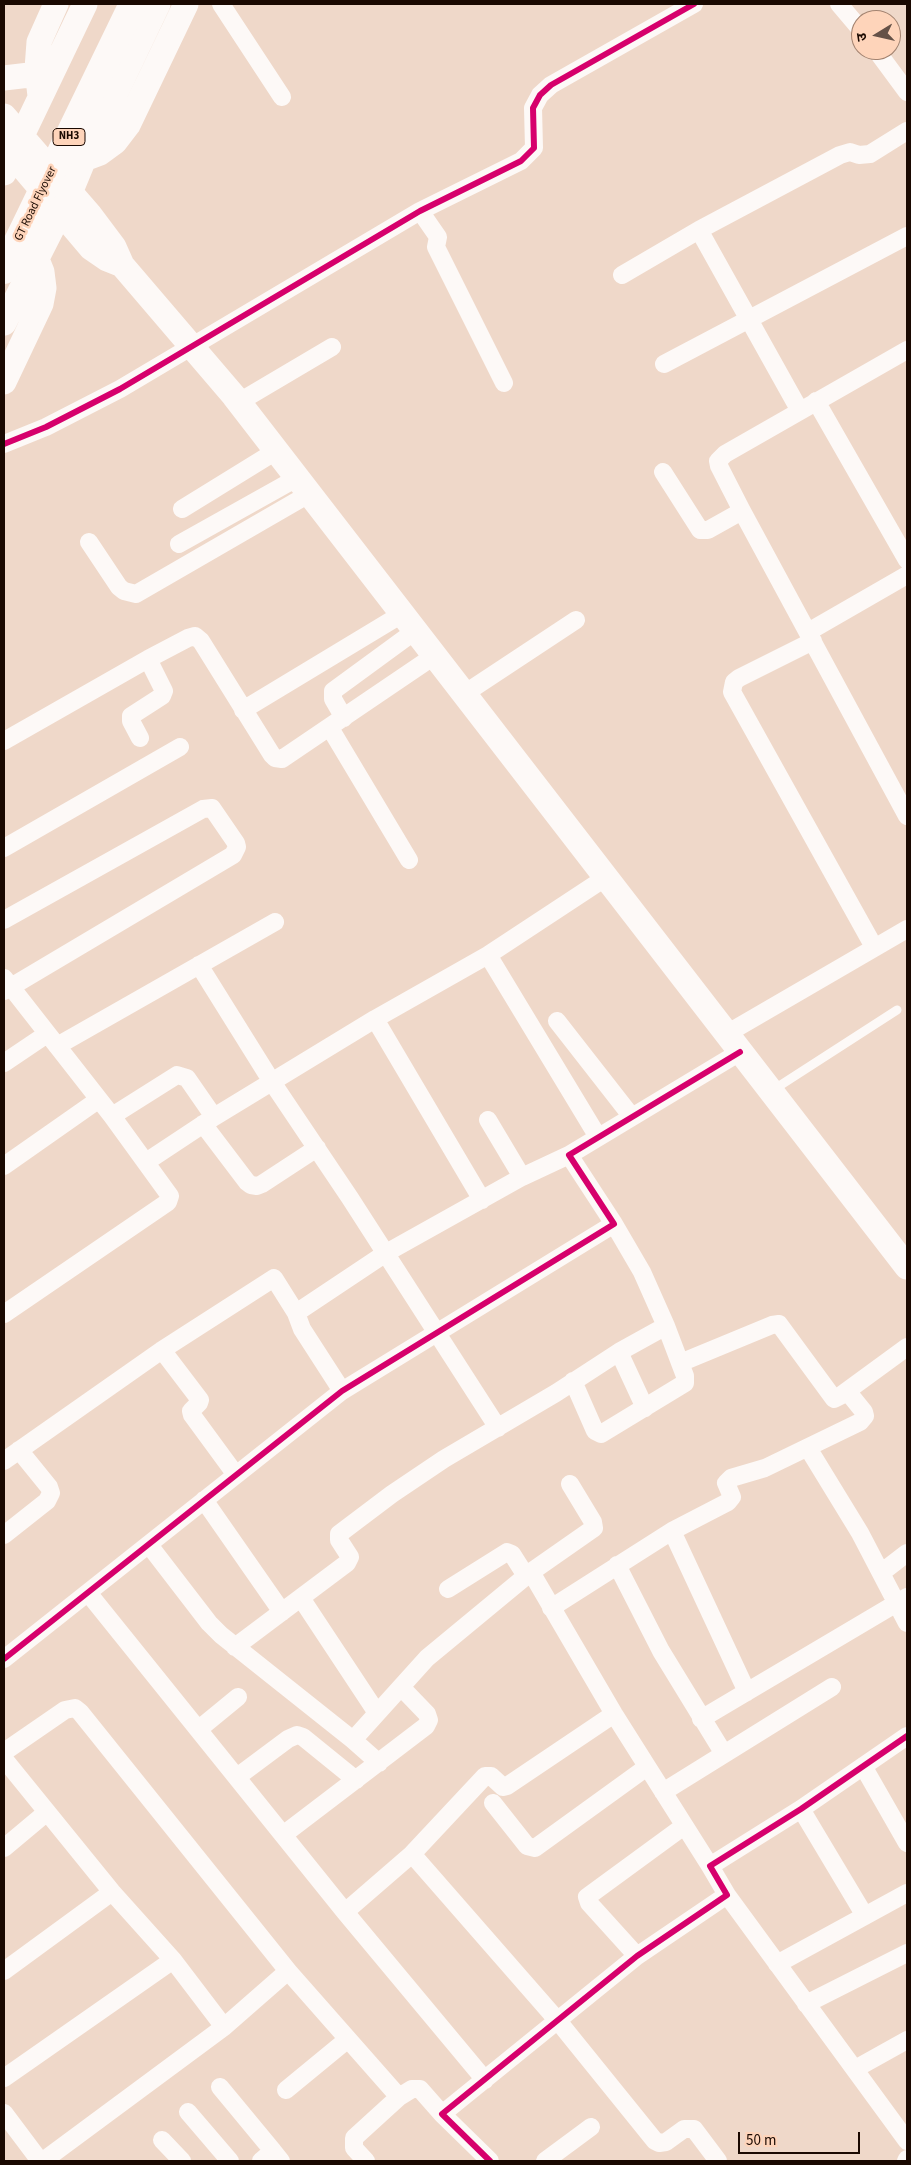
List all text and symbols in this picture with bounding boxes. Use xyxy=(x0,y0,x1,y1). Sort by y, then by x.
north arrow xyxy=(851,10,901,60)
text: उ xyxy=(852,32,873,43)
road number: NH3 xyxy=(53,128,85,146)
street label: GT Road Flyover xyxy=(12,165,60,243)
scale bar xyxy=(741,2122,864,2154)
text: 50 m xyxy=(746,2130,776,2151)

